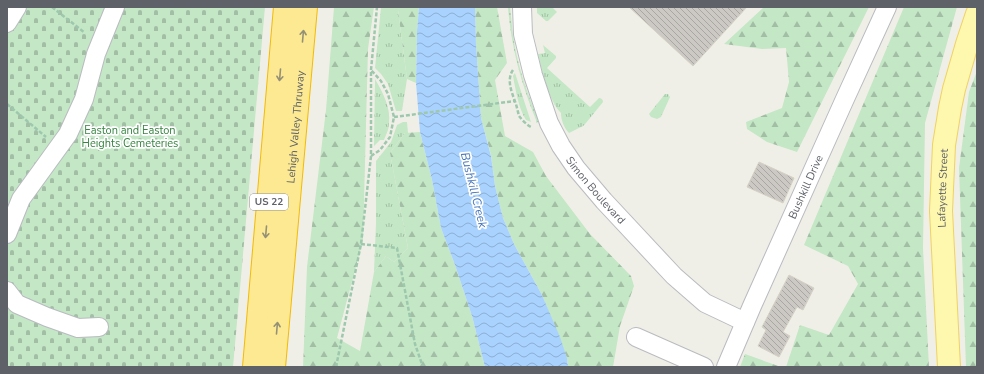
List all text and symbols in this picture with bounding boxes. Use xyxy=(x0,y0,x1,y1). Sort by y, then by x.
one-way arrow xyxy=(299,30,307,43)
one-way arrow xyxy=(276,68,283,81)
street label: Lehigh Valley Thruway xyxy=(283,70,308,184)
park label: Easton and Easton Heights Cemeteries xyxy=(82,123,178,151)
street label: Lafayette Street xyxy=(933,148,951,228)
water label: Bushkill Creek xyxy=(457,150,491,230)
street label: Bushkill Drive xyxy=(785,152,826,221)
street label: Simon Boulevard xyxy=(563,153,629,227)
road number: US 22 xyxy=(250,194,288,210)
one-way arrow xyxy=(262,225,270,238)
one-way arrow xyxy=(274,322,281,335)

